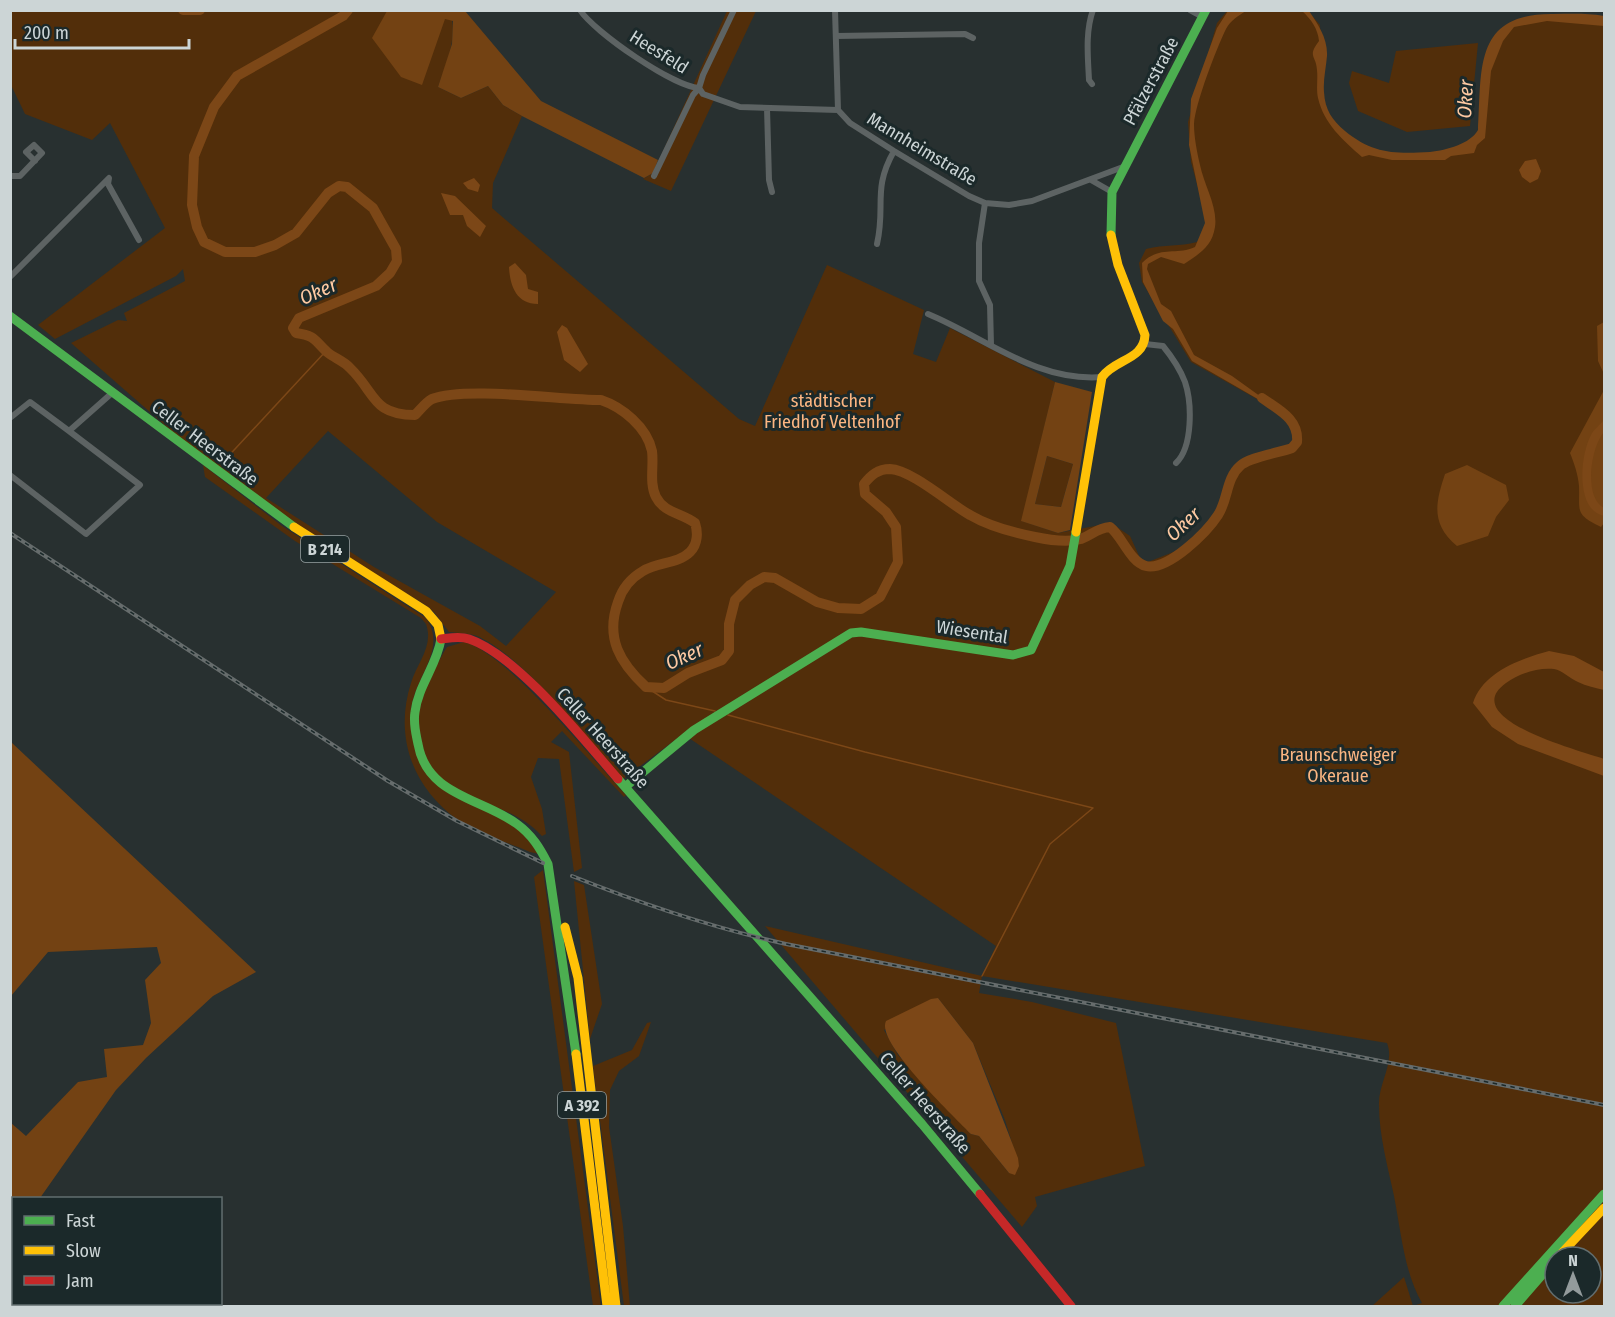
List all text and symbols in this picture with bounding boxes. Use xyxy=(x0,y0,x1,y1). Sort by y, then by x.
scale bar xyxy=(15,12,189,50)
text: 200 m xyxy=(24,22,69,44)
street label: Heesfeld xyxy=(626,25,692,79)
street label: Pfälzerstraße xyxy=(1119,33,1183,129)
water label: Oker xyxy=(1452,78,1478,119)
street label: Mannheimstraße xyxy=(863,108,981,190)
water label: Oker xyxy=(295,272,342,310)
park label: städtischer Friedhof Veltenhof xyxy=(764,390,902,433)
street label: Celler Heerstraße xyxy=(147,396,263,490)
water label: Oker xyxy=(1161,501,1206,546)
road number: B 214 xyxy=(301,536,349,562)
street label: Wiesental xyxy=(935,615,1010,649)
water label: Oker xyxy=(661,637,708,675)
street label: Celler Heerstraße xyxy=(552,683,654,793)
park label: Braunschweiger Okeraue xyxy=(1280,744,1397,787)
street label: Celler Heerstraße xyxy=(875,1048,975,1159)
road number: A 392 xyxy=(558,1092,606,1118)
legend xyxy=(12,1197,222,1305)
text: Fast xyxy=(66,1210,95,1232)
text: Slow xyxy=(66,1240,101,1262)
north arrow xyxy=(1543,1245,1603,1305)
text: N xyxy=(1568,1251,1578,1270)
text: Jam xyxy=(66,1270,94,1292)

